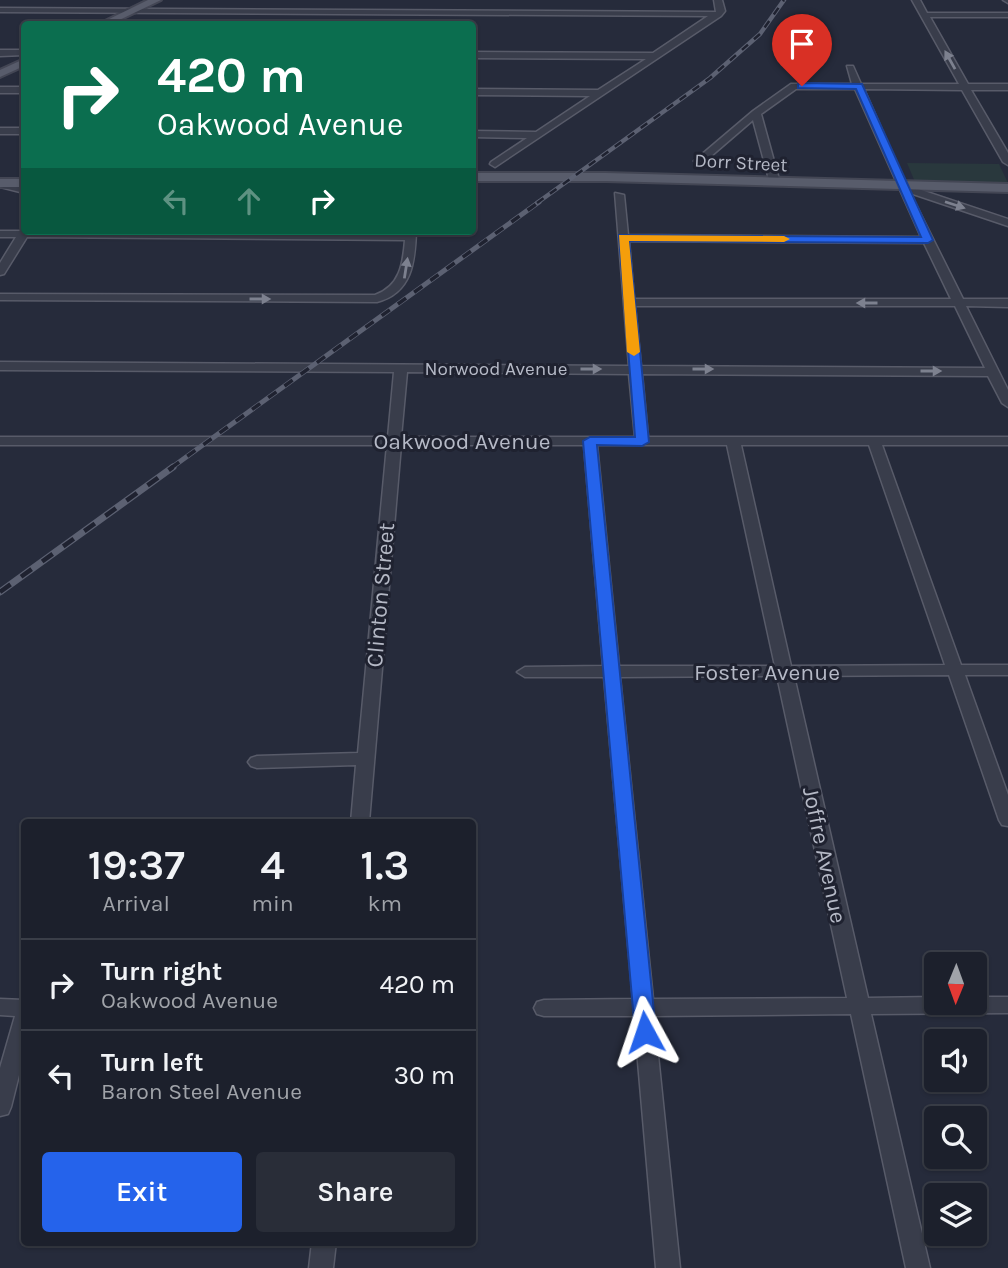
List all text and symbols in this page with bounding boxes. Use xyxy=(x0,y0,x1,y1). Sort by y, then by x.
pin xyxy=(772,14,832,86)
icon: arrive xyxy=(783,25,821,63)
text: 420 m xyxy=(157,47,306,104)
icon: right xyxy=(42,49,133,140)
one-way arrow xyxy=(944,51,956,70)
text: Oakwood Avenue xyxy=(157,106,403,143)
street label: Dorr Street xyxy=(694,150,788,176)
icon: left xyxy=(157,182,195,220)
icon: ahead xyxy=(230,182,268,220)
icon: right xyxy=(303,182,341,220)
one-way arrow xyxy=(945,200,966,211)
one-way arrow xyxy=(401,256,412,278)
one-way arrow xyxy=(249,293,271,305)
one-way arrow xyxy=(856,297,878,309)
street label: Norwood Avenue xyxy=(424,358,568,380)
one-way arrow xyxy=(581,363,603,375)
one-way arrow xyxy=(693,364,715,375)
one-way arrow xyxy=(920,365,942,377)
street label: Oakwood Avenue xyxy=(373,428,551,455)
street label: Clinton Street xyxy=(361,521,400,668)
street label: Foster Avenue xyxy=(694,659,840,686)
street label: Joffre Avenue xyxy=(797,784,852,926)
text: 19:37 xyxy=(88,840,185,890)
text: 4 xyxy=(260,840,285,890)
text: 1.3 xyxy=(360,840,409,890)
text: Arrival xyxy=(103,890,170,917)
text: min xyxy=(251,890,294,917)
text: km xyxy=(368,890,402,917)
north arrow xyxy=(924,952,987,1015)
map controls xyxy=(924,952,987,1246)
text: Turn right xyxy=(101,956,222,987)
icon: right xyxy=(42,966,80,1004)
text: 420 m xyxy=(379,969,455,1000)
text: Oakwood Avenue xyxy=(101,987,278,1014)
position arrow xyxy=(608,995,682,1069)
button: sound xyxy=(924,1029,987,1092)
text: Turn left xyxy=(101,1047,203,1078)
icon: left xyxy=(42,1057,80,1095)
text: 30 m xyxy=(394,1060,455,1091)
text: Baron Steel Avenue xyxy=(101,1078,302,1105)
button: search xyxy=(924,1106,987,1169)
button: Exit xyxy=(42,1152,242,1232)
button: Share xyxy=(256,1152,455,1232)
button: layers xyxy=(924,1183,987,1246)

